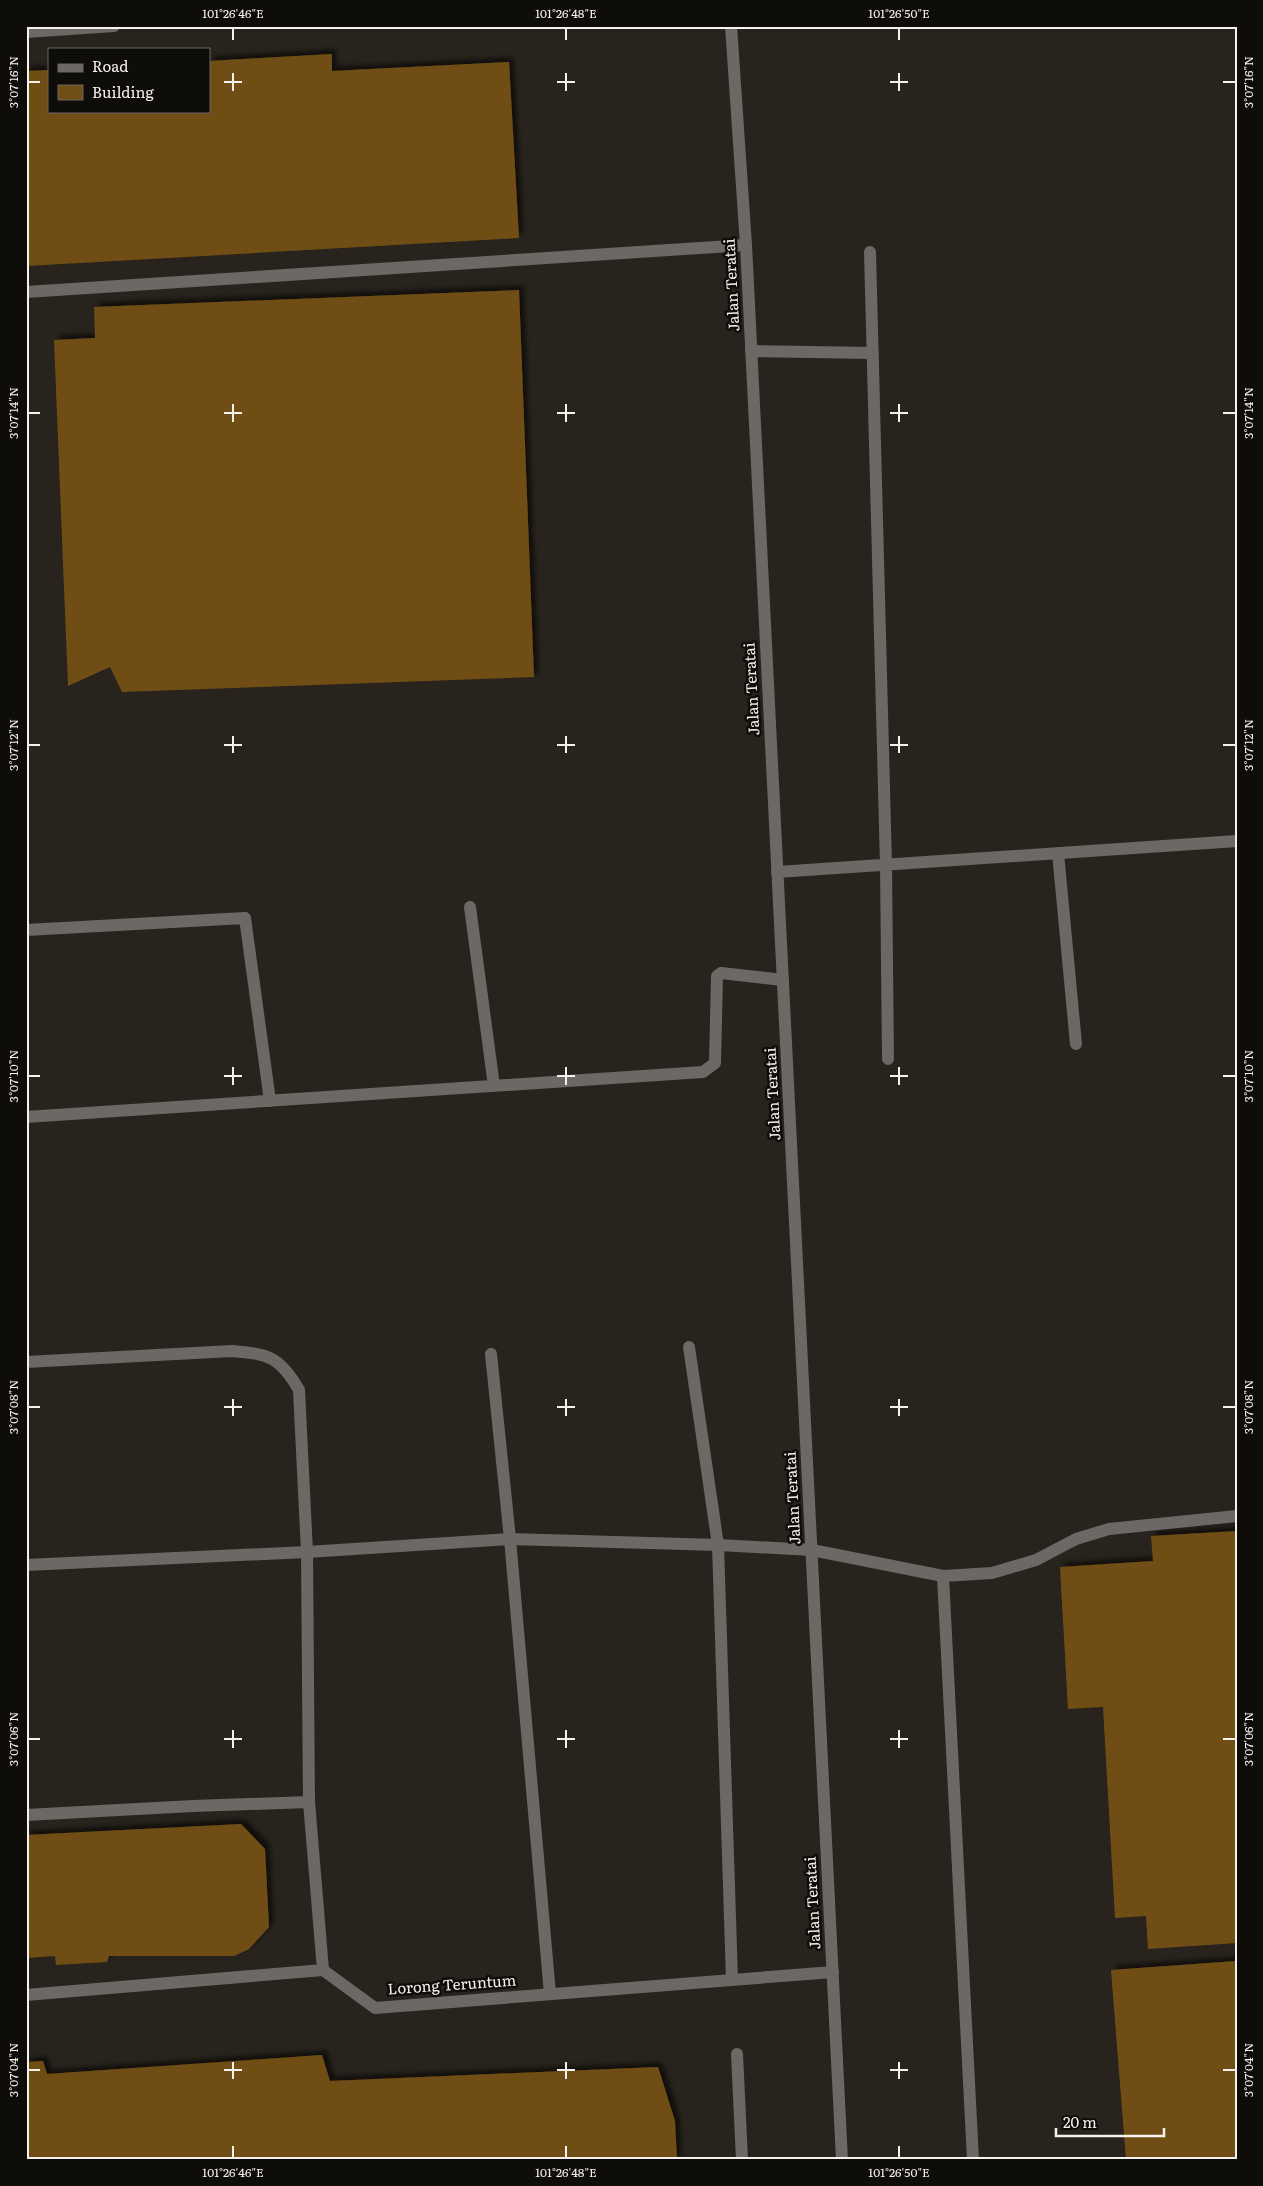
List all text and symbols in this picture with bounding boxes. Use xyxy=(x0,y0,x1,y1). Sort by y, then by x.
text: 101°26'46"E xyxy=(202,4,264,22)
text: 101°26'48"E xyxy=(535,4,597,22)
text: 101°26'50"E xyxy=(868,4,930,22)
legend xyxy=(48,48,210,112)
text: Road xyxy=(92,54,128,77)
text: 3°07'16"N xyxy=(4,56,22,108)
text: 3°07'16"N xyxy=(1239,56,1257,108)
text: Building xyxy=(92,80,154,103)
street label: Jalan Teratai xyxy=(717,238,744,332)
text: 3°07'14"N xyxy=(4,387,22,439)
text: 3°07'14"N xyxy=(1239,387,1257,439)
street label: Jalan Teratai xyxy=(737,642,764,736)
text: 3°07'12"N xyxy=(4,719,22,771)
text: 3°07'12"N xyxy=(1239,719,1257,771)
street label: Jalan Teratai xyxy=(758,1047,785,1141)
text: 3°07'10"N xyxy=(4,1050,22,1102)
text: 3°07'10"N xyxy=(1239,1050,1257,1102)
text: 3°07'08"N xyxy=(4,1380,22,1434)
text: 3°07'08"N xyxy=(1239,1380,1257,1434)
street label: Jalan Teratai xyxy=(778,1451,805,1545)
text: 3°07'06"N xyxy=(4,1712,22,1766)
text: 3°07'06"N xyxy=(1239,1712,1257,1766)
street label: Jalan Teratai xyxy=(798,1856,825,1950)
street label: Lorong Teruntum xyxy=(387,1968,517,1999)
text: 3°07'04"N xyxy=(4,2043,22,2097)
text: 3°07'04"N xyxy=(1239,2043,1257,2097)
scale bar xyxy=(1056,2106,1163,2138)
text: 20 m xyxy=(1063,2110,1097,2133)
text: 101°26'46"E xyxy=(202,2163,264,2181)
text: 101°26'48"E xyxy=(535,2163,597,2181)
text: 101°26'50"E xyxy=(868,2163,930,2181)

